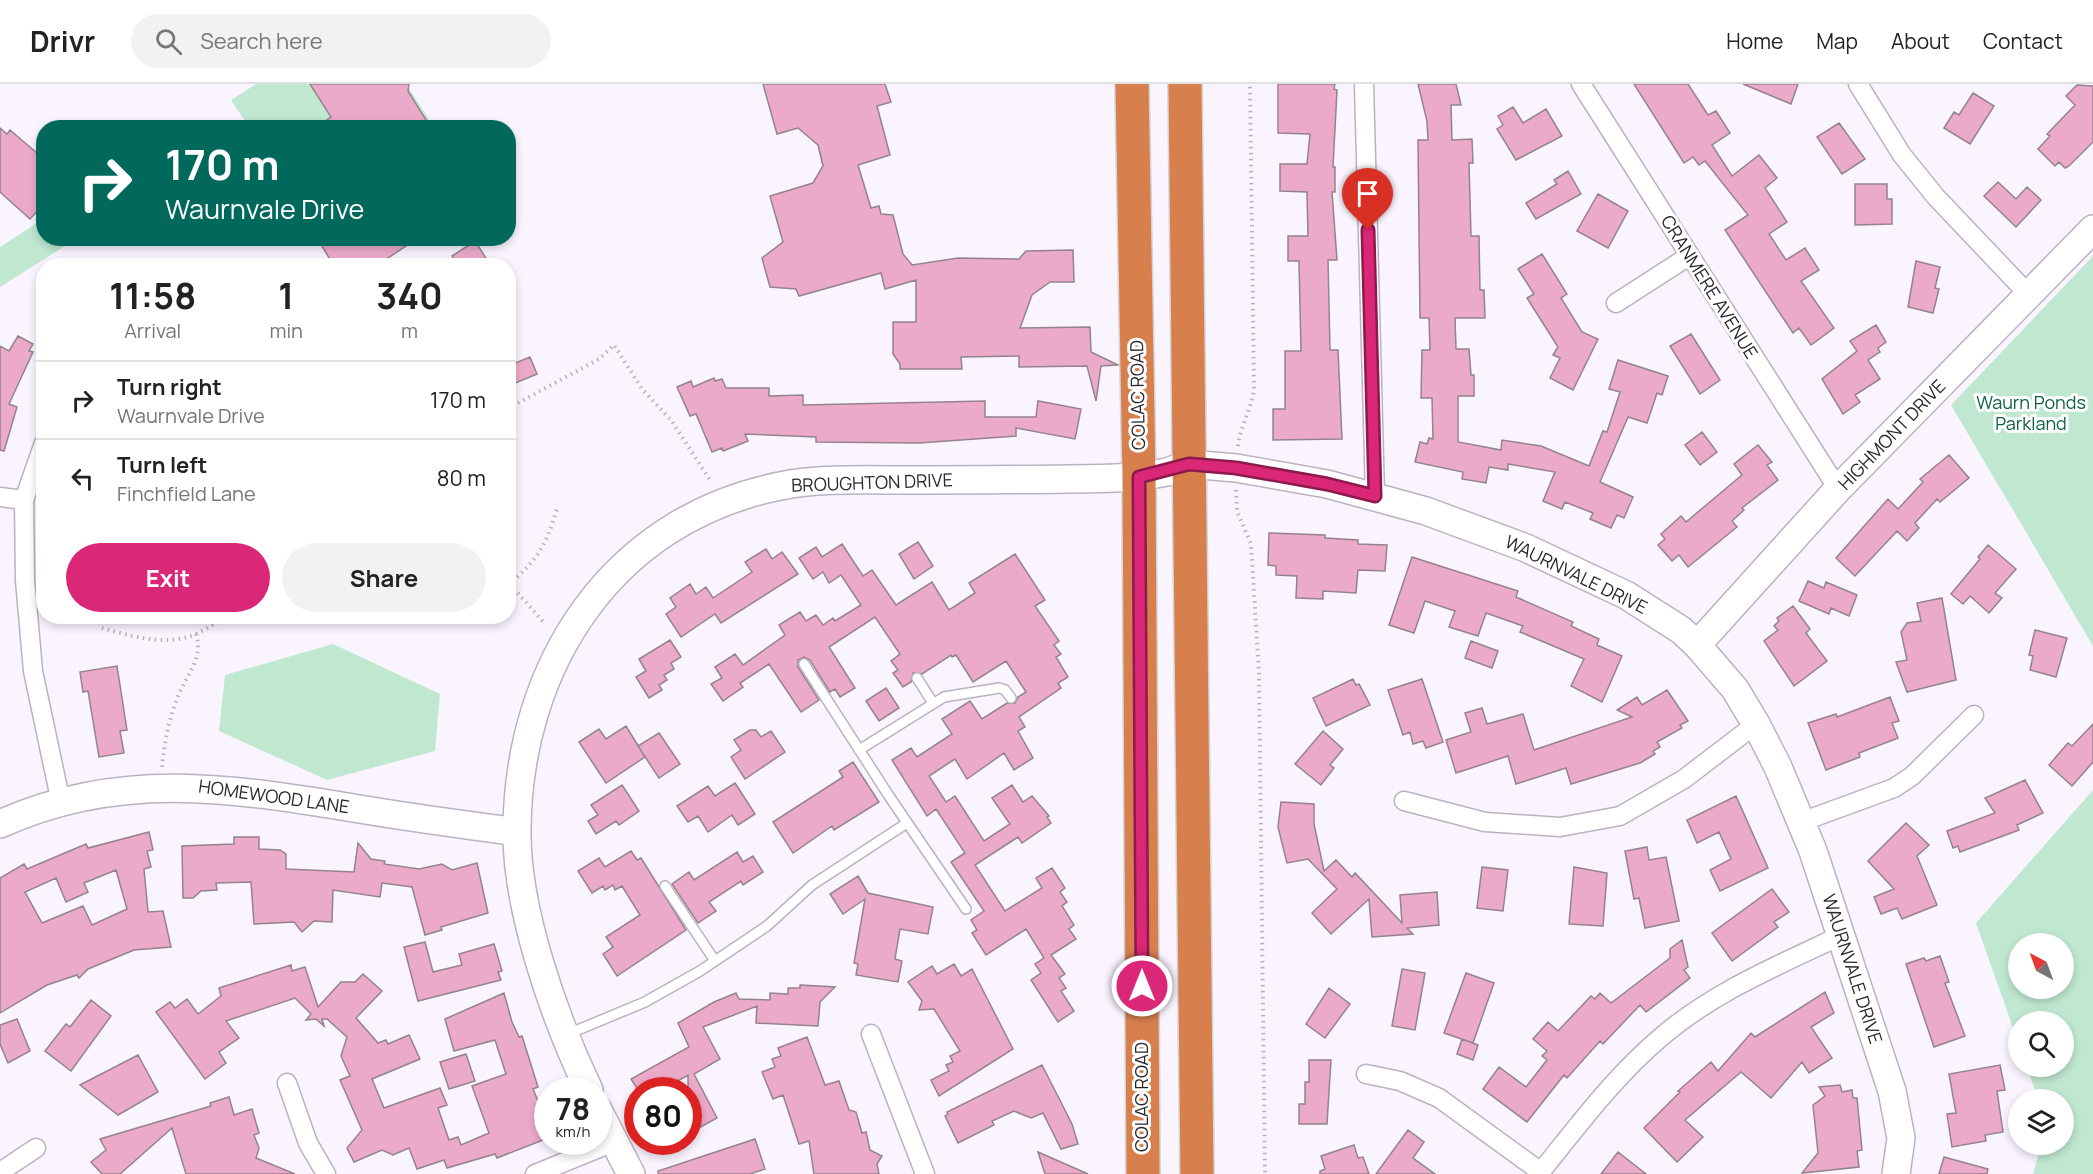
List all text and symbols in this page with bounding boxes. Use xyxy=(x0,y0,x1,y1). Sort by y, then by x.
search box xyxy=(131,14,551,68)
text: Drivr xyxy=(30,22,95,60)
icon: search xyxy=(152,25,185,58)
text: Search here xyxy=(200,26,323,56)
text: Home xyxy=(1726,27,1783,55)
text: Map xyxy=(1816,27,1858,55)
text: About xyxy=(1891,27,1950,55)
text: Contact xyxy=(1983,27,2063,55)
text: 170 m xyxy=(165,135,280,193)
icon: right xyxy=(66,144,144,222)
pin xyxy=(1342,168,1393,230)
icon: arrive xyxy=(1351,177,1384,210)
text: Waurnvale Drive xyxy=(165,190,364,227)
street label: CRANMERE AVENUE xyxy=(1656,210,1764,363)
text: 11:58 xyxy=(109,271,196,320)
text: 1 xyxy=(278,271,294,320)
text: 340 xyxy=(376,271,443,320)
text: Arrival xyxy=(124,317,181,344)
text: min xyxy=(269,317,303,344)
text: m xyxy=(401,317,418,344)
street label: COLAC ROAD xyxy=(1124,340,1150,450)
text: Turn right xyxy=(117,372,222,402)
street label: HIGHMONT DRIVE xyxy=(1832,374,1950,495)
icon: right xyxy=(66,384,99,417)
text: 170 m xyxy=(430,385,486,415)
park label: Waurn Ponds Parkland xyxy=(1976,390,2086,435)
text: Waurnvale Drive xyxy=(117,402,265,429)
text: Turn left xyxy=(117,450,207,480)
icon: left xyxy=(66,462,99,495)
text: 80 m xyxy=(437,463,486,493)
street label: BROUGHTON DRIVE xyxy=(791,467,953,497)
text: Finchfield Lane xyxy=(117,480,256,507)
street label: WAURNVALE DRIVE xyxy=(1501,529,1652,619)
button: Exit xyxy=(66,543,270,612)
button: Share xyxy=(282,543,486,612)
street label: HOMEWOOD LANE xyxy=(197,774,351,818)
street label: WAURNVALE DRIVE xyxy=(1817,891,1888,1046)
north arrow xyxy=(2008,933,2074,999)
map controls xyxy=(2008,933,2074,1155)
position arrow xyxy=(1110,954,1174,1018)
button: search xyxy=(2008,1011,2074,1077)
street label: COLAC ROAD xyxy=(1129,1042,1153,1152)
speed limit sign: 80 xyxy=(624,1077,702,1155)
text: 78 xyxy=(556,1088,590,1129)
button: layers xyxy=(2008,1089,2074,1155)
text: km/h xyxy=(556,1121,590,1142)

